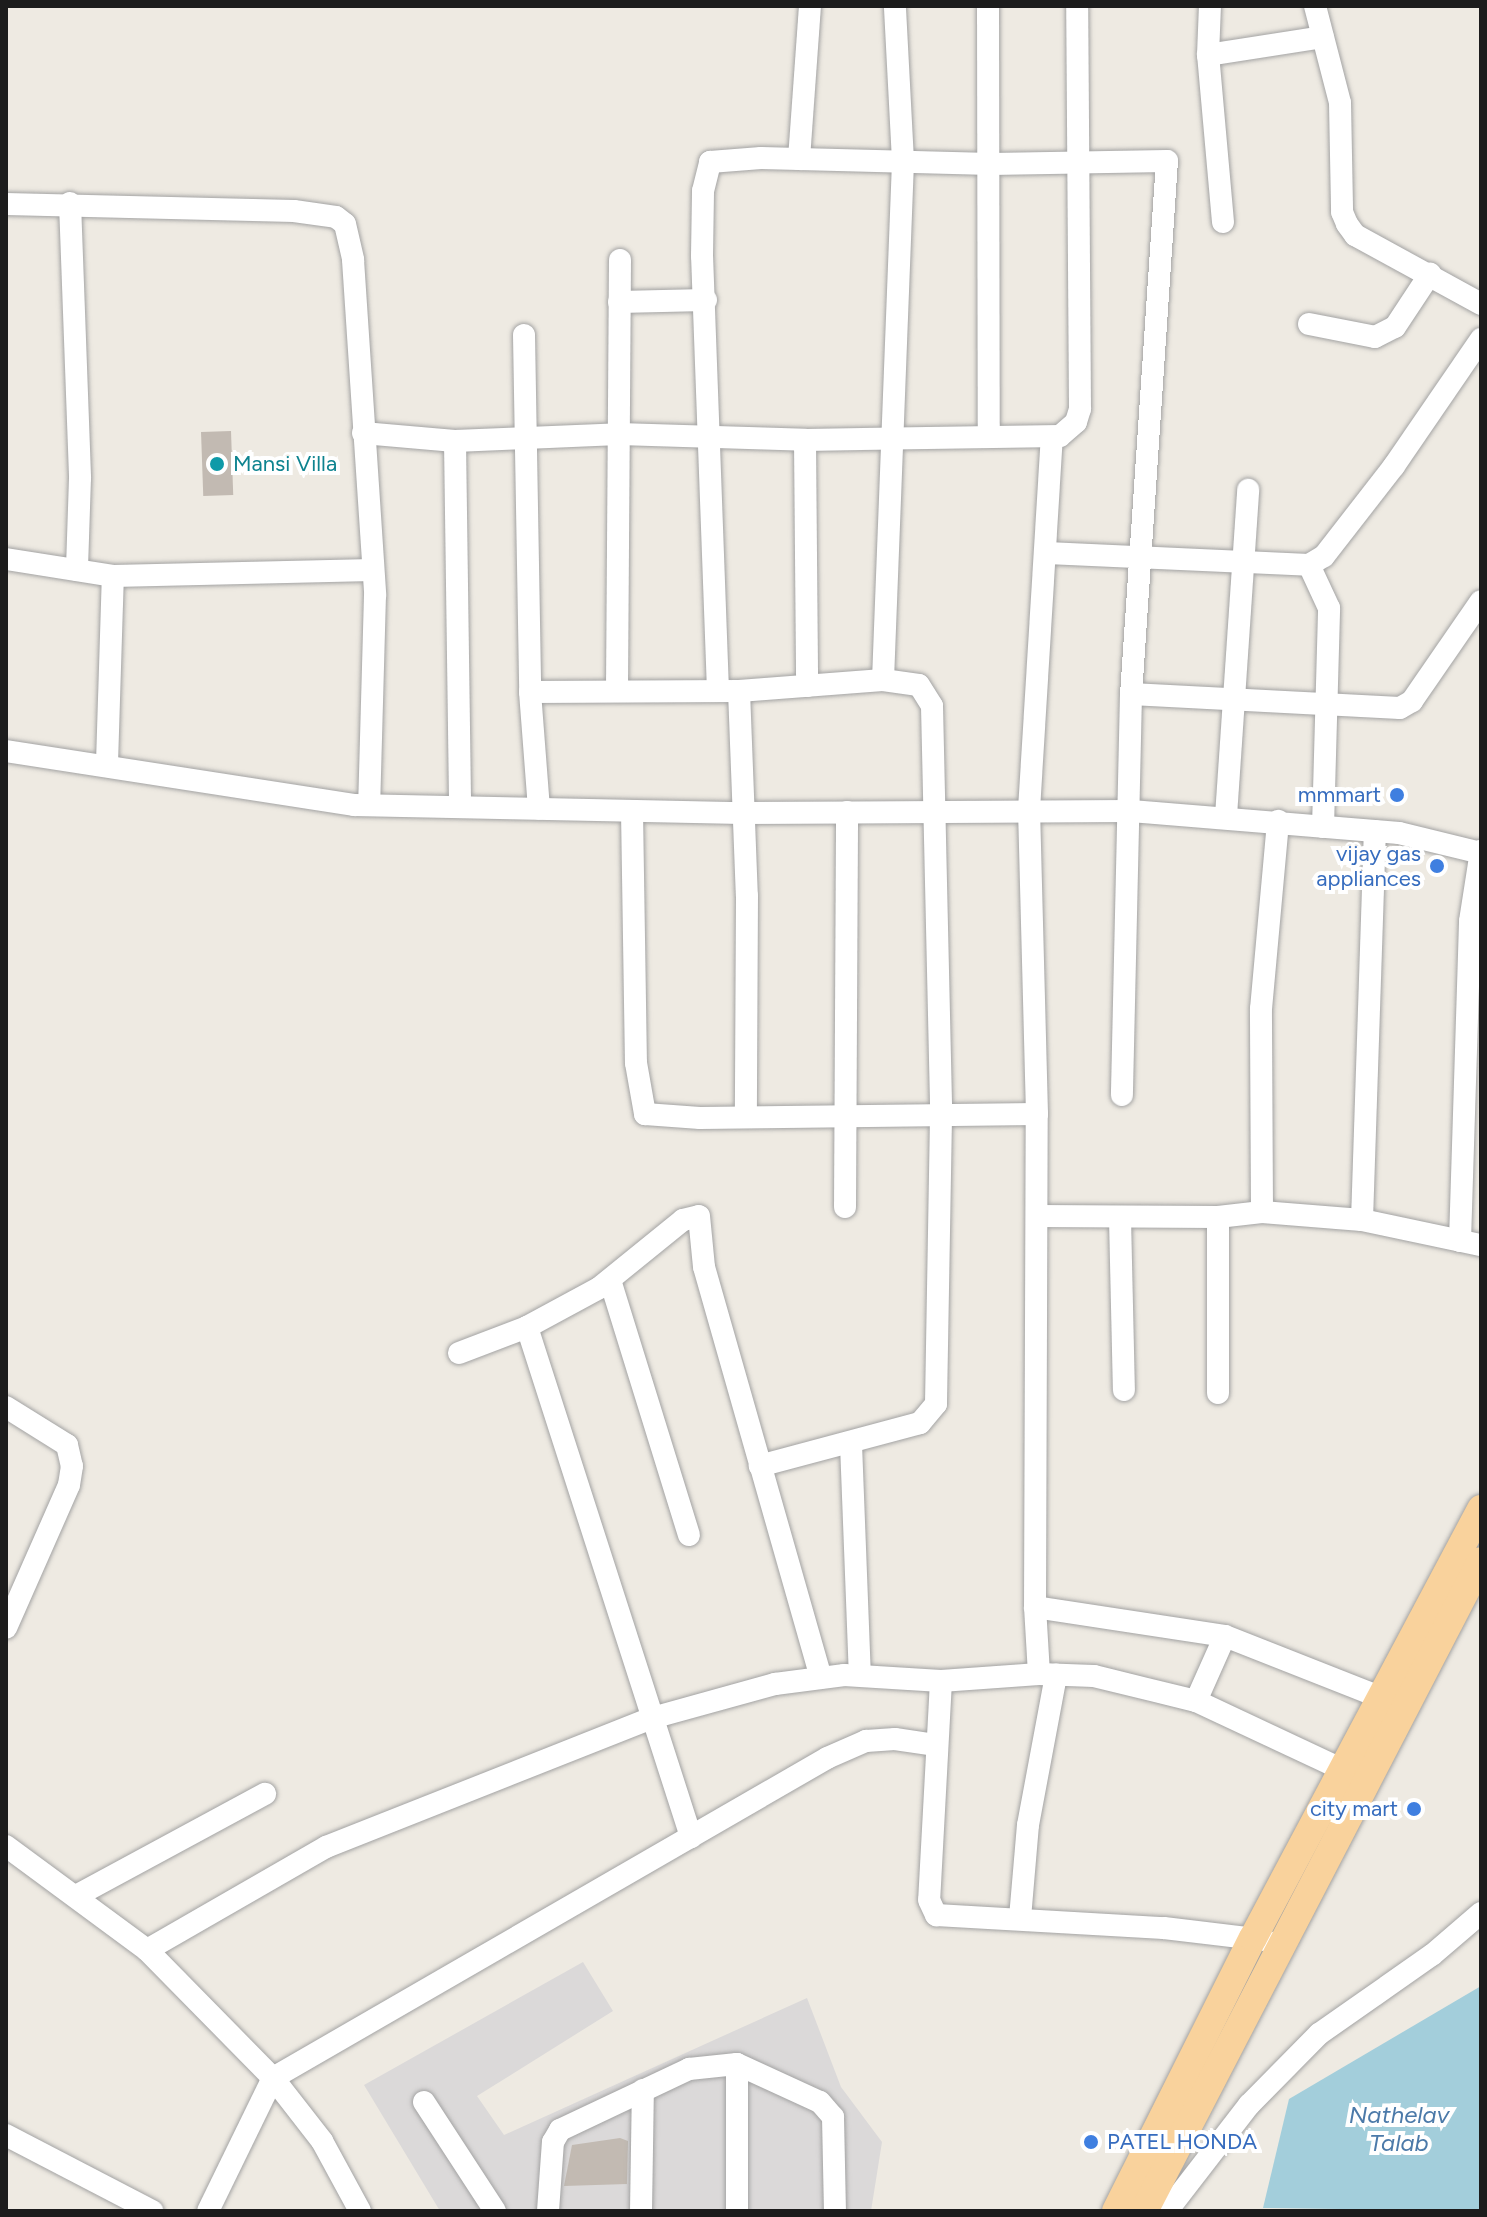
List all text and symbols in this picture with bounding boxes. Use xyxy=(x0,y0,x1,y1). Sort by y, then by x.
place label: Mansi Villa xyxy=(233,451,337,477)
marker: Mansi Villa xyxy=(208,455,226,473)
place label: mmmart xyxy=(1298,782,1381,808)
marker: mmmart xyxy=(1388,786,1406,804)
place label: vijay gas appliances xyxy=(1316,840,1421,892)
marker: vijay gas appliances xyxy=(1428,857,1446,875)
place label: city mart xyxy=(1310,1796,1398,1822)
marker: city mart xyxy=(1405,1800,1423,1818)
water label: Nathelav Talab xyxy=(1349,2101,1449,2157)
place label: PATEL HONDA xyxy=(1107,2129,1257,2155)
marker: PATEL HONDA xyxy=(1082,2133,1100,2151)

